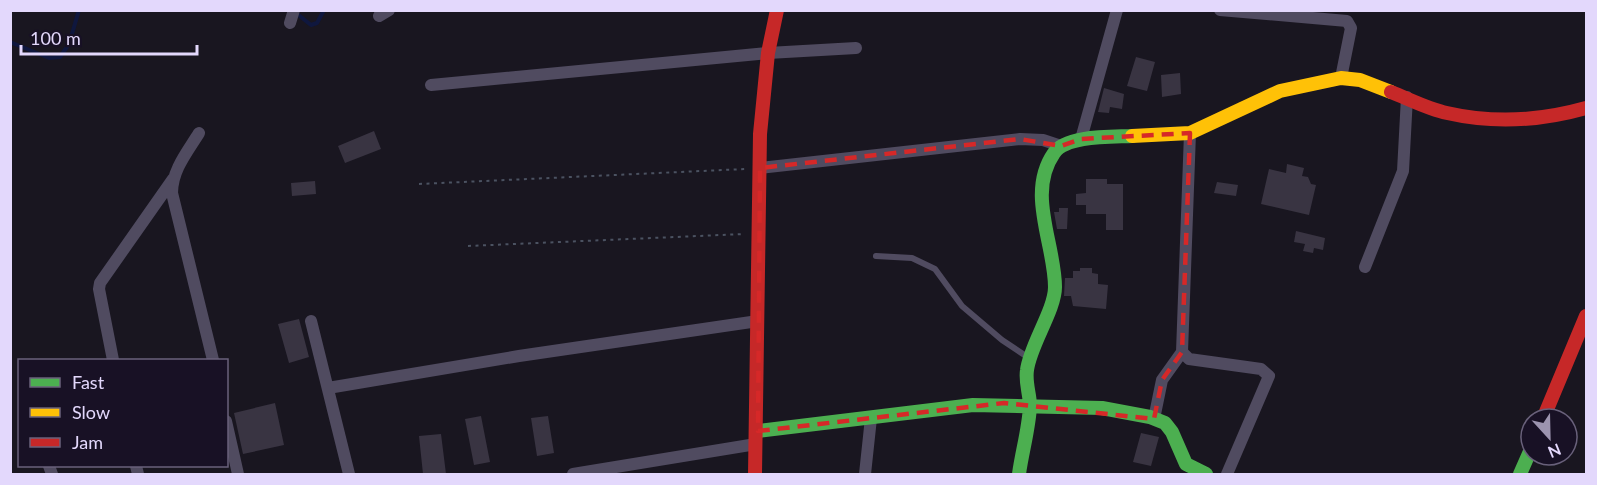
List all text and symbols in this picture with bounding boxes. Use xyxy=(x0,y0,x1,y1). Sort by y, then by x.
scale bar xyxy=(21,18,196,56)
text: 100 m xyxy=(30,27,81,49)
legend xyxy=(18,359,228,467)
text: Fast xyxy=(72,371,105,393)
text: Slow xyxy=(72,401,110,423)
north arrow xyxy=(1519,407,1579,467)
text: Jam xyxy=(72,431,103,453)
text: N xyxy=(1546,440,1564,462)

